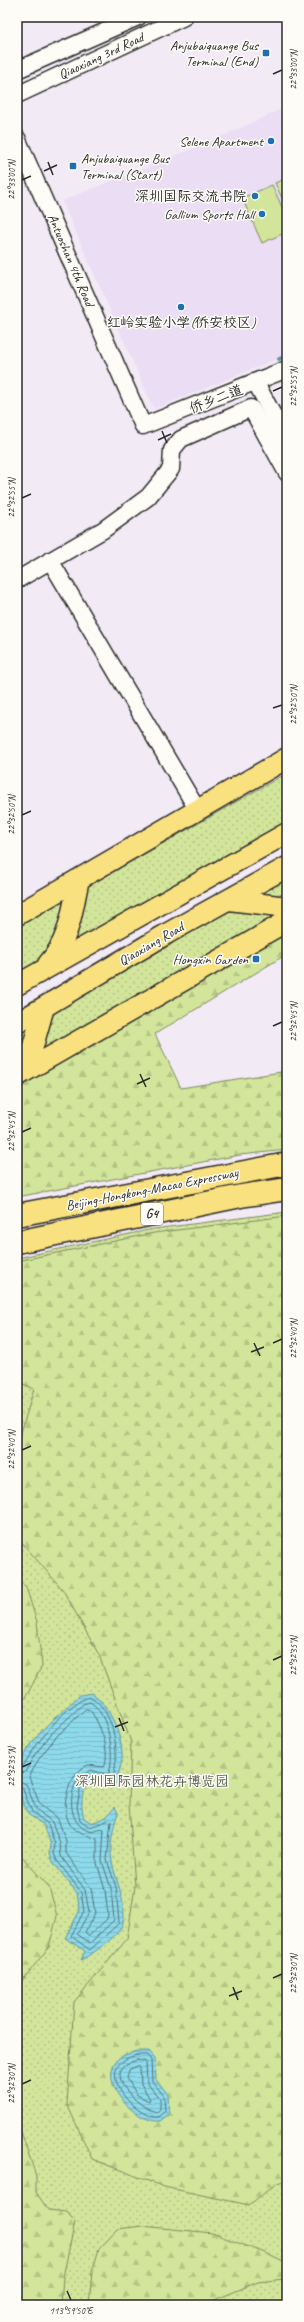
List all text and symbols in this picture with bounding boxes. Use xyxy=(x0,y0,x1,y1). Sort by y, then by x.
street label: Qiaoxiang 3rd Road xyxy=(56,28,149,83)
place label: Anjubaiquange Bus Terminal (End) xyxy=(170,37,259,70)
marker: Anjubaiquange Bus Terminal (End) xyxy=(261,48,271,58)
text: 22°33'00"N xyxy=(287,48,300,90)
place label: Selene Apartment xyxy=(179,133,264,150)
marker: Selene Apartment xyxy=(266,136,276,146)
place label: Anjubaiquange Bus Terminal (Start) xyxy=(81,150,170,183)
text: 22°33'00"N xyxy=(5,158,18,200)
marker: Anjubaiquange Bus Terminal (Start) xyxy=(68,161,78,171)
place label: 深圳国际交流书院 xyxy=(135,188,247,205)
marker: 深圳国际交流书院 xyxy=(250,191,260,201)
place label: Gallium Sports Hall xyxy=(164,206,257,223)
marker: Gallium Sports Hall xyxy=(257,209,267,219)
street label: Antuoshan 4th Road xyxy=(44,211,99,311)
marker: 红岭实验小学(侨安校区) xyxy=(176,302,186,312)
place label: 红岭实验小学(侨安校区) xyxy=(106,314,257,331)
text: 22°32'55"N xyxy=(287,365,300,407)
street label: 侨乡二道 xyxy=(187,381,245,417)
text: 22°32'55"N xyxy=(5,476,18,518)
text: 22°32'50"N xyxy=(287,683,300,725)
text: 22°32'50"N xyxy=(5,793,18,835)
street label: Qiaoxiang Road xyxy=(115,917,189,969)
place label: Hongxin Garden xyxy=(173,951,249,968)
marker: Hongxin Garden xyxy=(251,954,261,964)
text: 22°32'45"N xyxy=(287,1000,300,1042)
text: 22°32'45"N xyxy=(5,1110,18,1152)
street label: Beijing-Hongkong-Macao Expressway xyxy=(64,1164,241,1214)
road number: G4 xyxy=(141,1203,163,1225)
text: 22°32'40"N xyxy=(287,1317,300,1359)
text: 22°32'40"N xyxy=(5,1428,18,1470)
text: 22°32'35"N xyxy=(287,1634,300,1676)
text: 22°32'35"N xyxy=(5,1745,18,1787)
park label: 深圳国际园林花卉博览园 xyxy=(75,1773,229,1790)
text: 22°32'30"N xyxy=(287,1952,300,1994)
text: 22°32'30"N xyxy=(5,2062,18,2104)
text: 113°59'50"E xyxy=(49,2304,94,2317)

